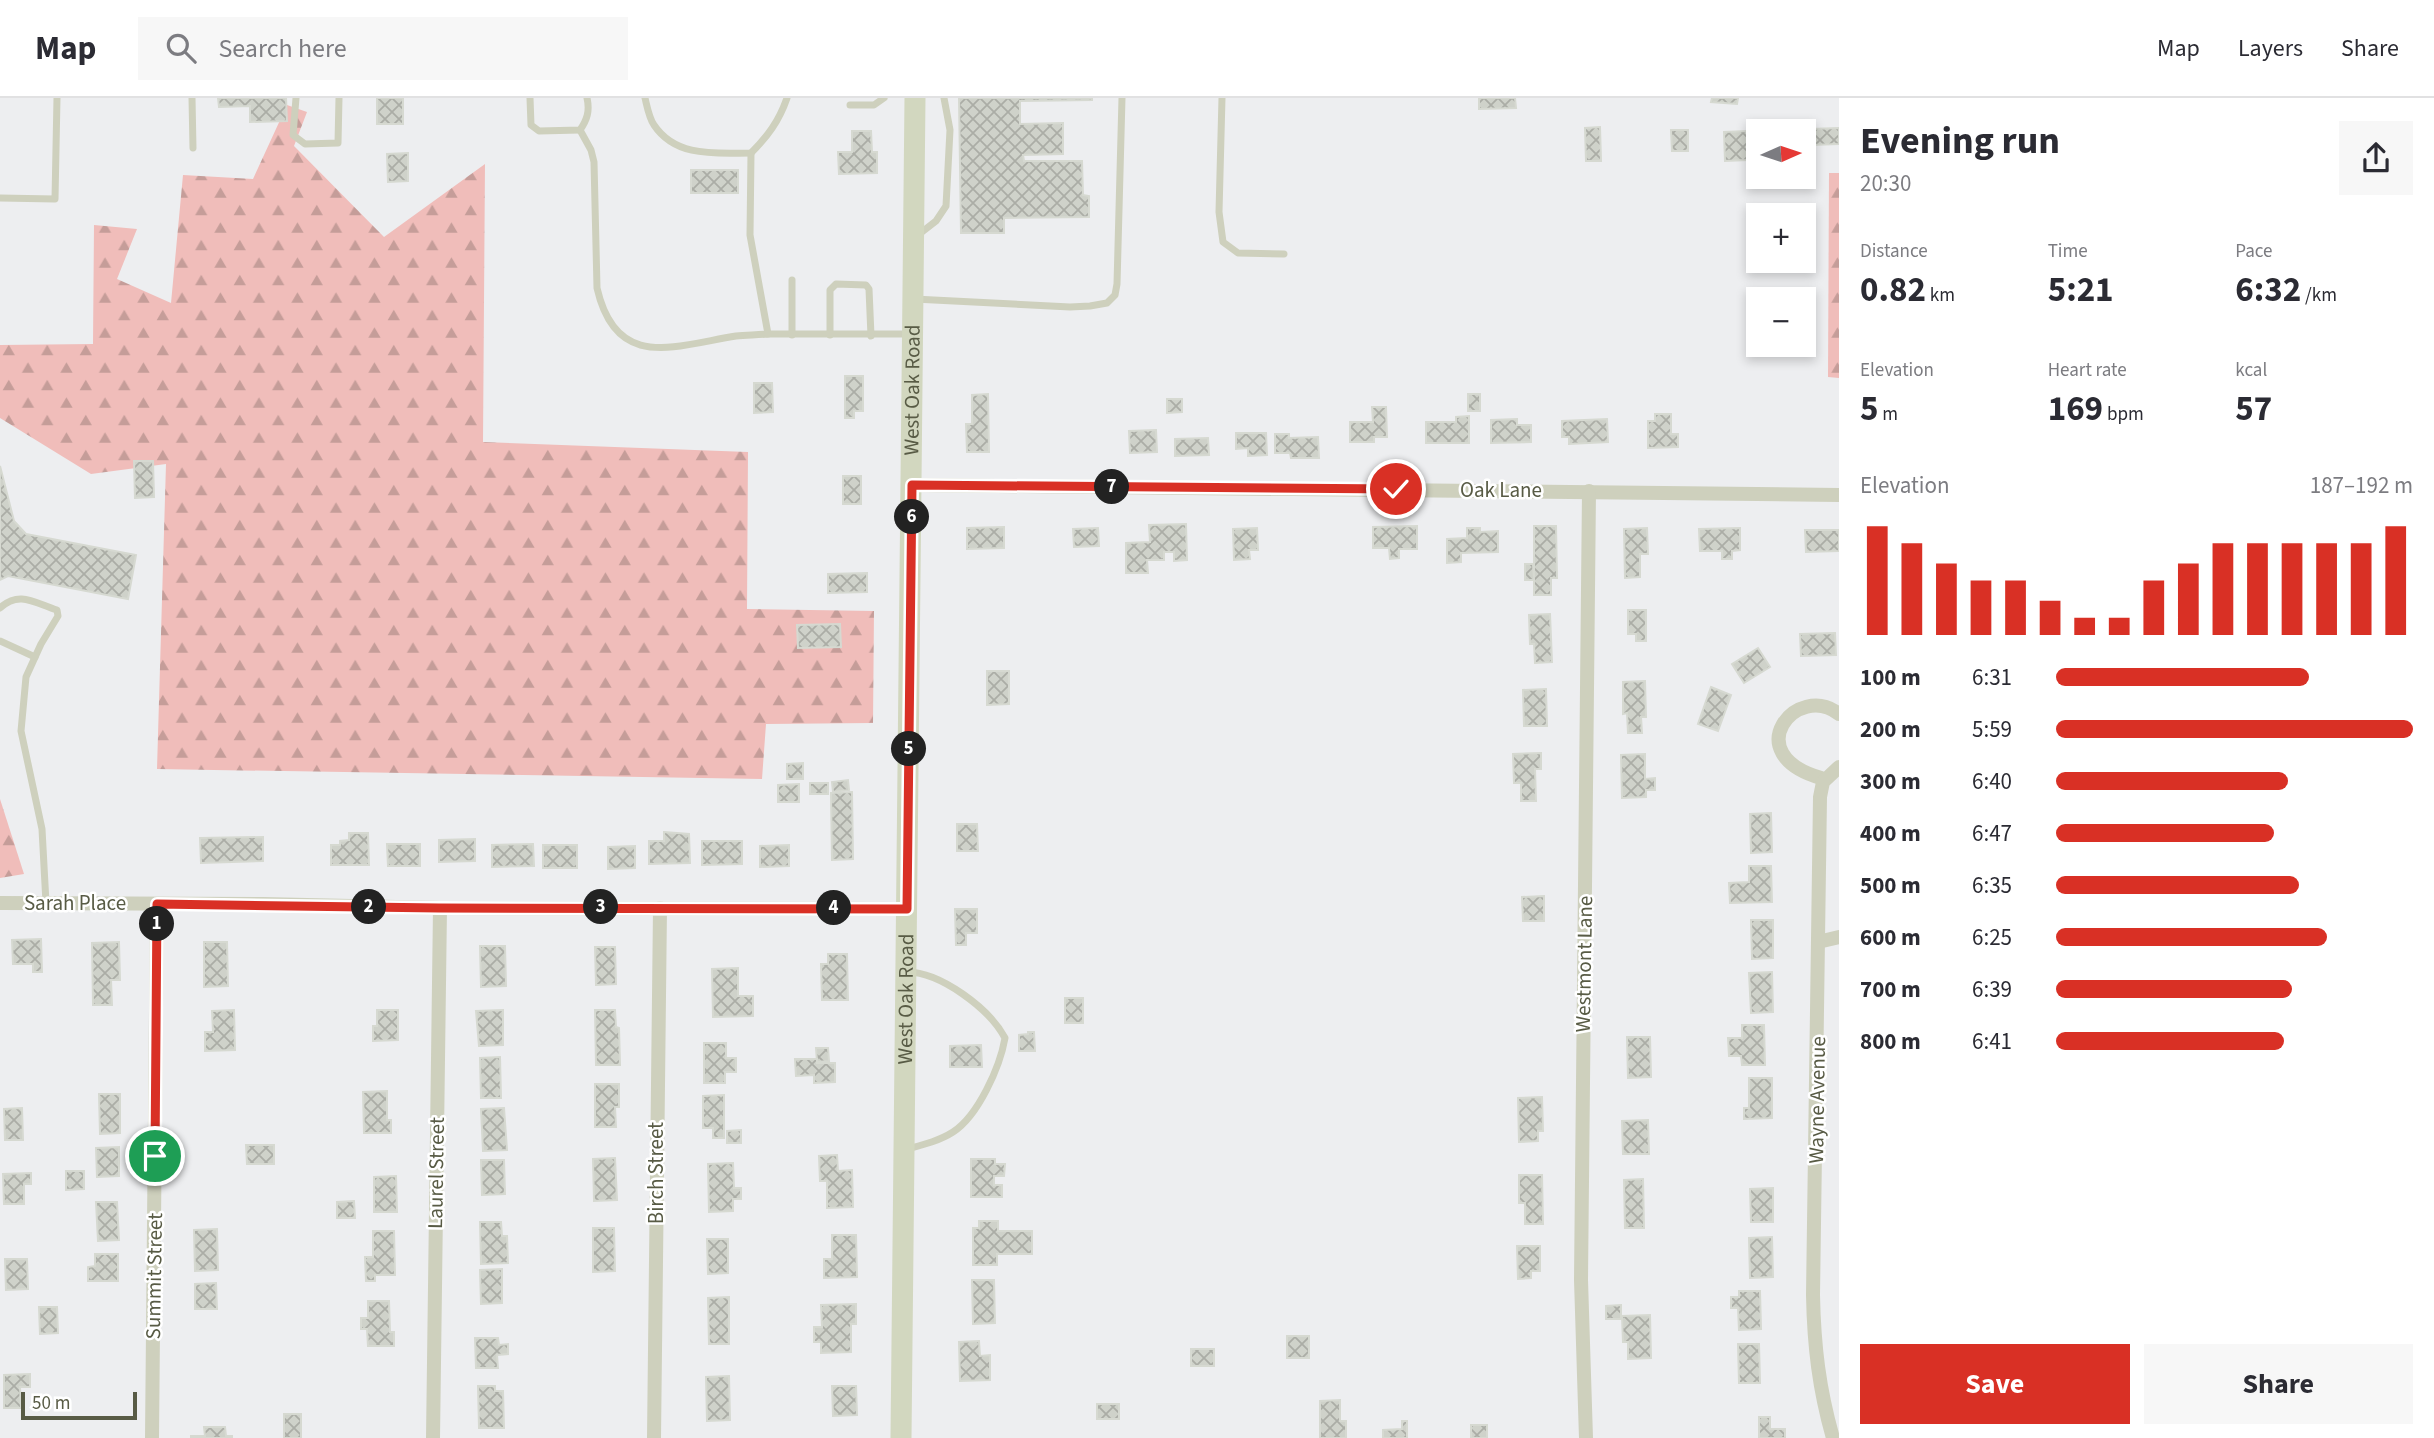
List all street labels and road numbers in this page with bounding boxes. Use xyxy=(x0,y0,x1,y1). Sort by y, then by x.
street label: West Oak Road xyxy=(896,324,928,456)
street label: Oak Lane xyxy=(1460,475,1542,505)
street label: Sarah Place xyxy=(24,888,126,918)
street label: Westmont Lane xyxy=(1568,895,1600,1033)
street label: West Oak Road xyxy=(890,933,921,1065)
street label: Wayne Avenue xyxy=(1801,1036,1833,1164)
street label: Laurel Street xyxy=(420,1117,452,1229)
street label: Birch Street xyxy=(641,1122,671,1224)
street label: Summit Street xyxy=(138,1212,170,1340)

